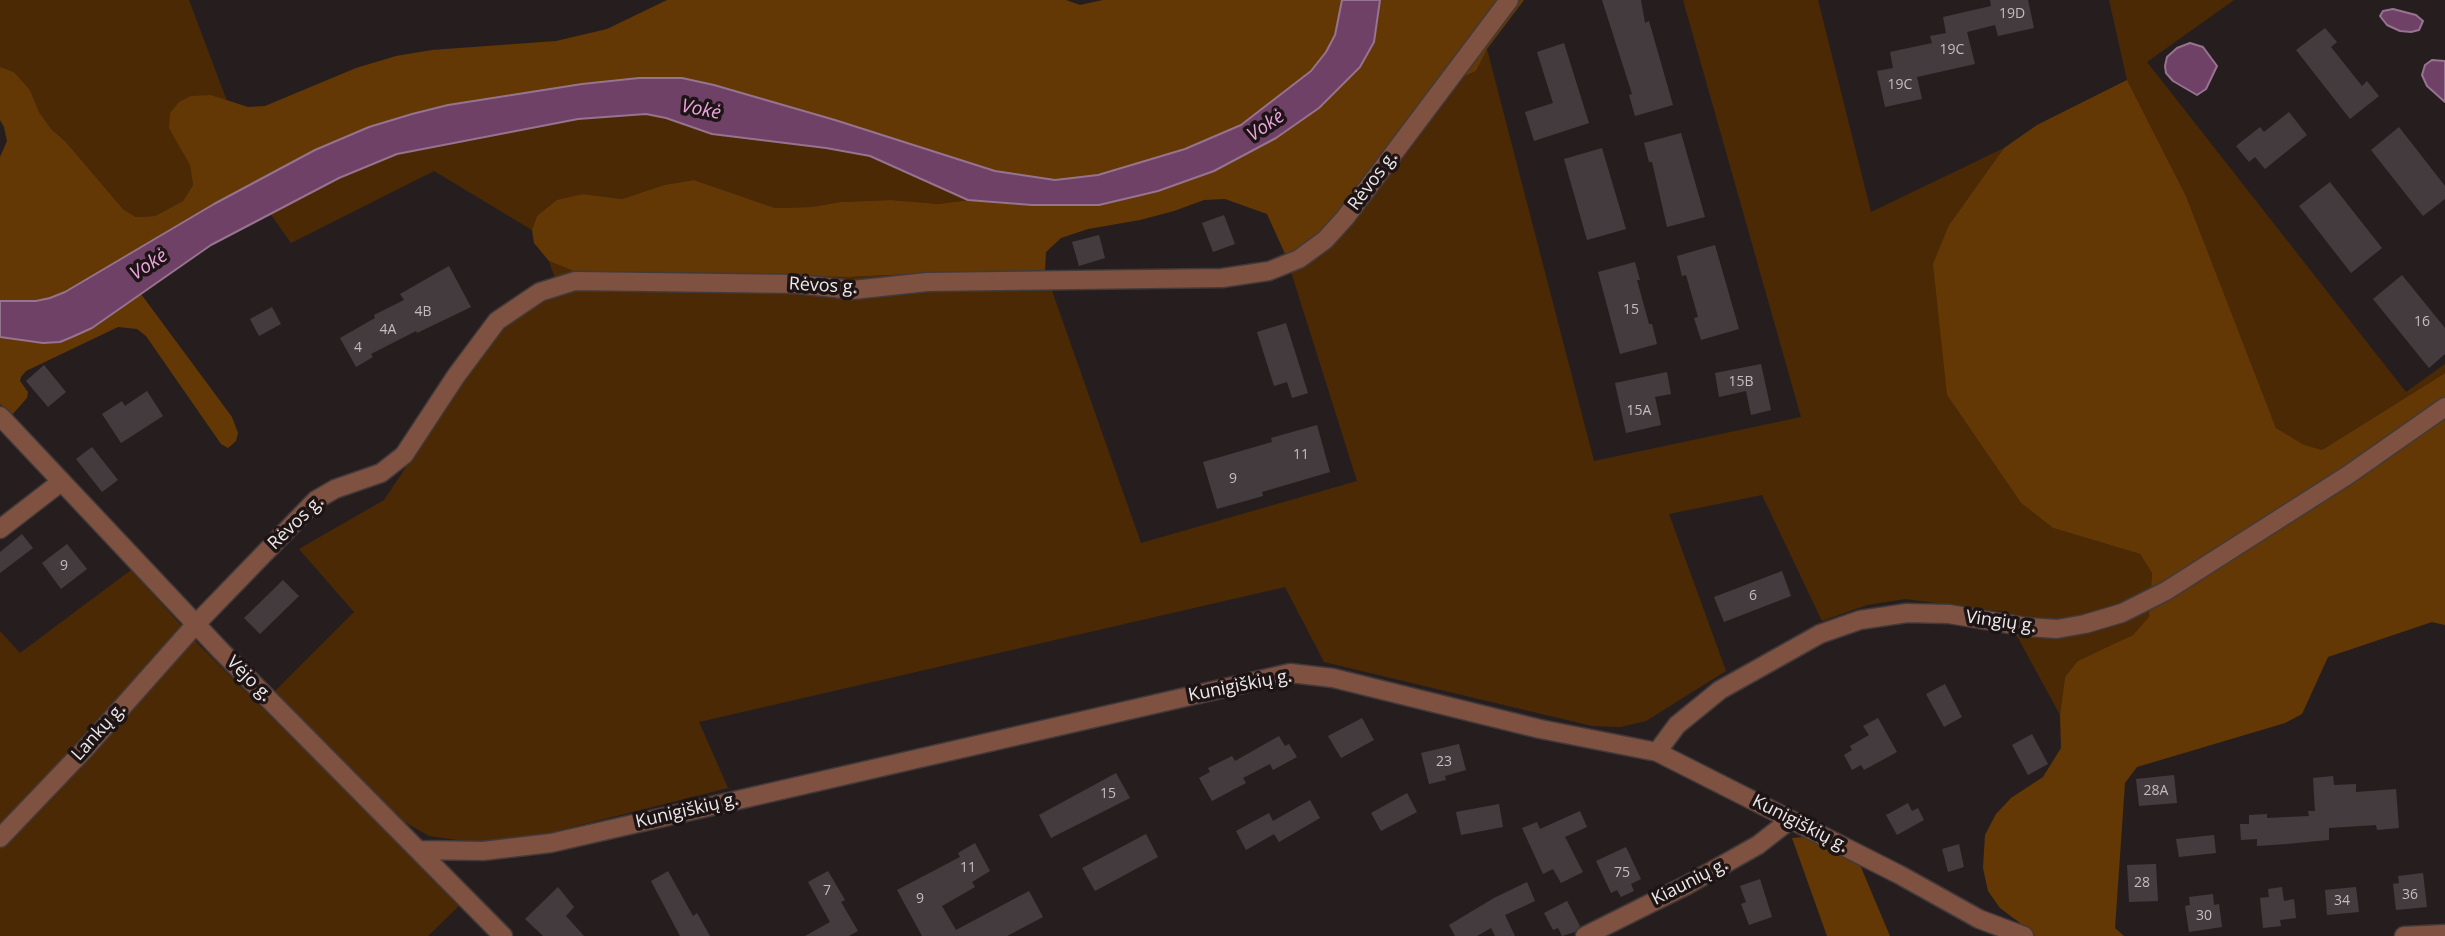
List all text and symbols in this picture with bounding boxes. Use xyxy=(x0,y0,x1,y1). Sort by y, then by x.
house number: 19D xyxy=(1999,6,2025,22)
house number: 19C xyxy=(1940,42,1964,58)
house number: 19C xyxy=(1888,77,1912,93)
water label: Vokė xyxy=(679,95,723,125)
water label: Vokė xyxy=(1243,105,1289,147)
street label: Rėvos g. xyxy=(1344,147,1402,215)
water label: Vokė xyxy=(126,245,172,285)
street label: Rėvos g. xyxy=(788,273,858,299)
house number: 15 xyxy=(1623,302,1639,318)
house number: 4B xyxy=(414,304,432,320)
house number: 16 xyxy=(2414,314,2430,330)
house number: 4A xyxy=(380,322,396,338)
house number: 4 xyxy=(354,340,362,356)
house number: 15B xyxy=(1728,374,1754,390)
house number: 15A xyxy=(1627,403,1651,419)
house number: 11 xyxy=(1293,447,1309,463)
house number: 9 xyxy=(1229,471,1237,487)
street label: Rėvos g. xyxy=(264,491,328,555)
house number: 9 xyxy=(60,558,68,574)
house number: 6 xyxy=(1749,588,1757,604)
street label: Vingių g. xyxy=(1964,606,2038,638)
street label: Vėjo g. xyxy=(222,652,276,706)
street label: Kunigiškių g. xyxy=(1187,665,1293,707)
street label: Lankų g. xyxy=(68,699,130,765)
house number: 23 xyxy=(1436,754,1452,770)
house number: 28A xyxy=(2144,783,2168,799)
house number: 15 xyxy=(1100,786,1116,802)
street label: Kunigiškių g. xyxy=(634,789,740,833)
street label: Kunigiškių g. xyxy=(1748,791,1852,857)
street label: Kiaunių g. xyxy=(1648,854,1732,910)
house number: 11 xyxy=(960,860,976,876)
house number: 75 xyxy=(1614,865,1630,881)
house number: 28 xyxy=(2134,875,2150,891)
house number: 7 xyxy=(823,883,831,899)
house number: 36 xyxy=(2402,887,2418,903)
house number: 9 xyxy=(916,891,924,907)
house number: 34 xyxy=(2334,893,2350,909)
house number: 30 xyxy=(2196,908,2212,924)

